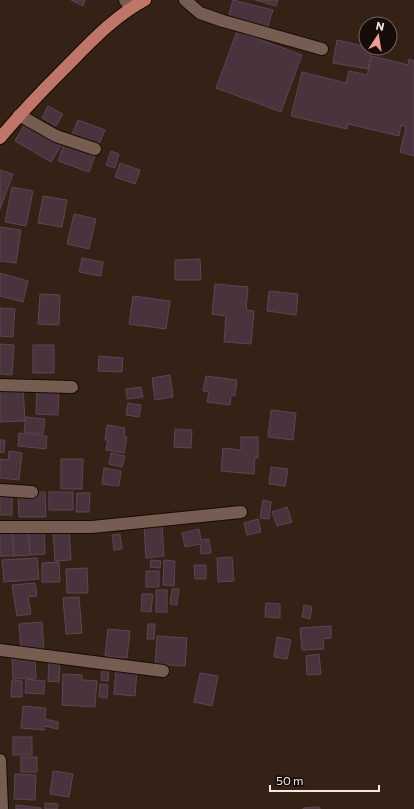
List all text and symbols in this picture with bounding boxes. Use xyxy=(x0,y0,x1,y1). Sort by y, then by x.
north arrow xyxy=(358,16,398,56)
text: N xyxy=(375,19,386,33)
scale bar xyxy=(270,767,379,793)
text: 50 m xyxy=(276,773,304,787)

